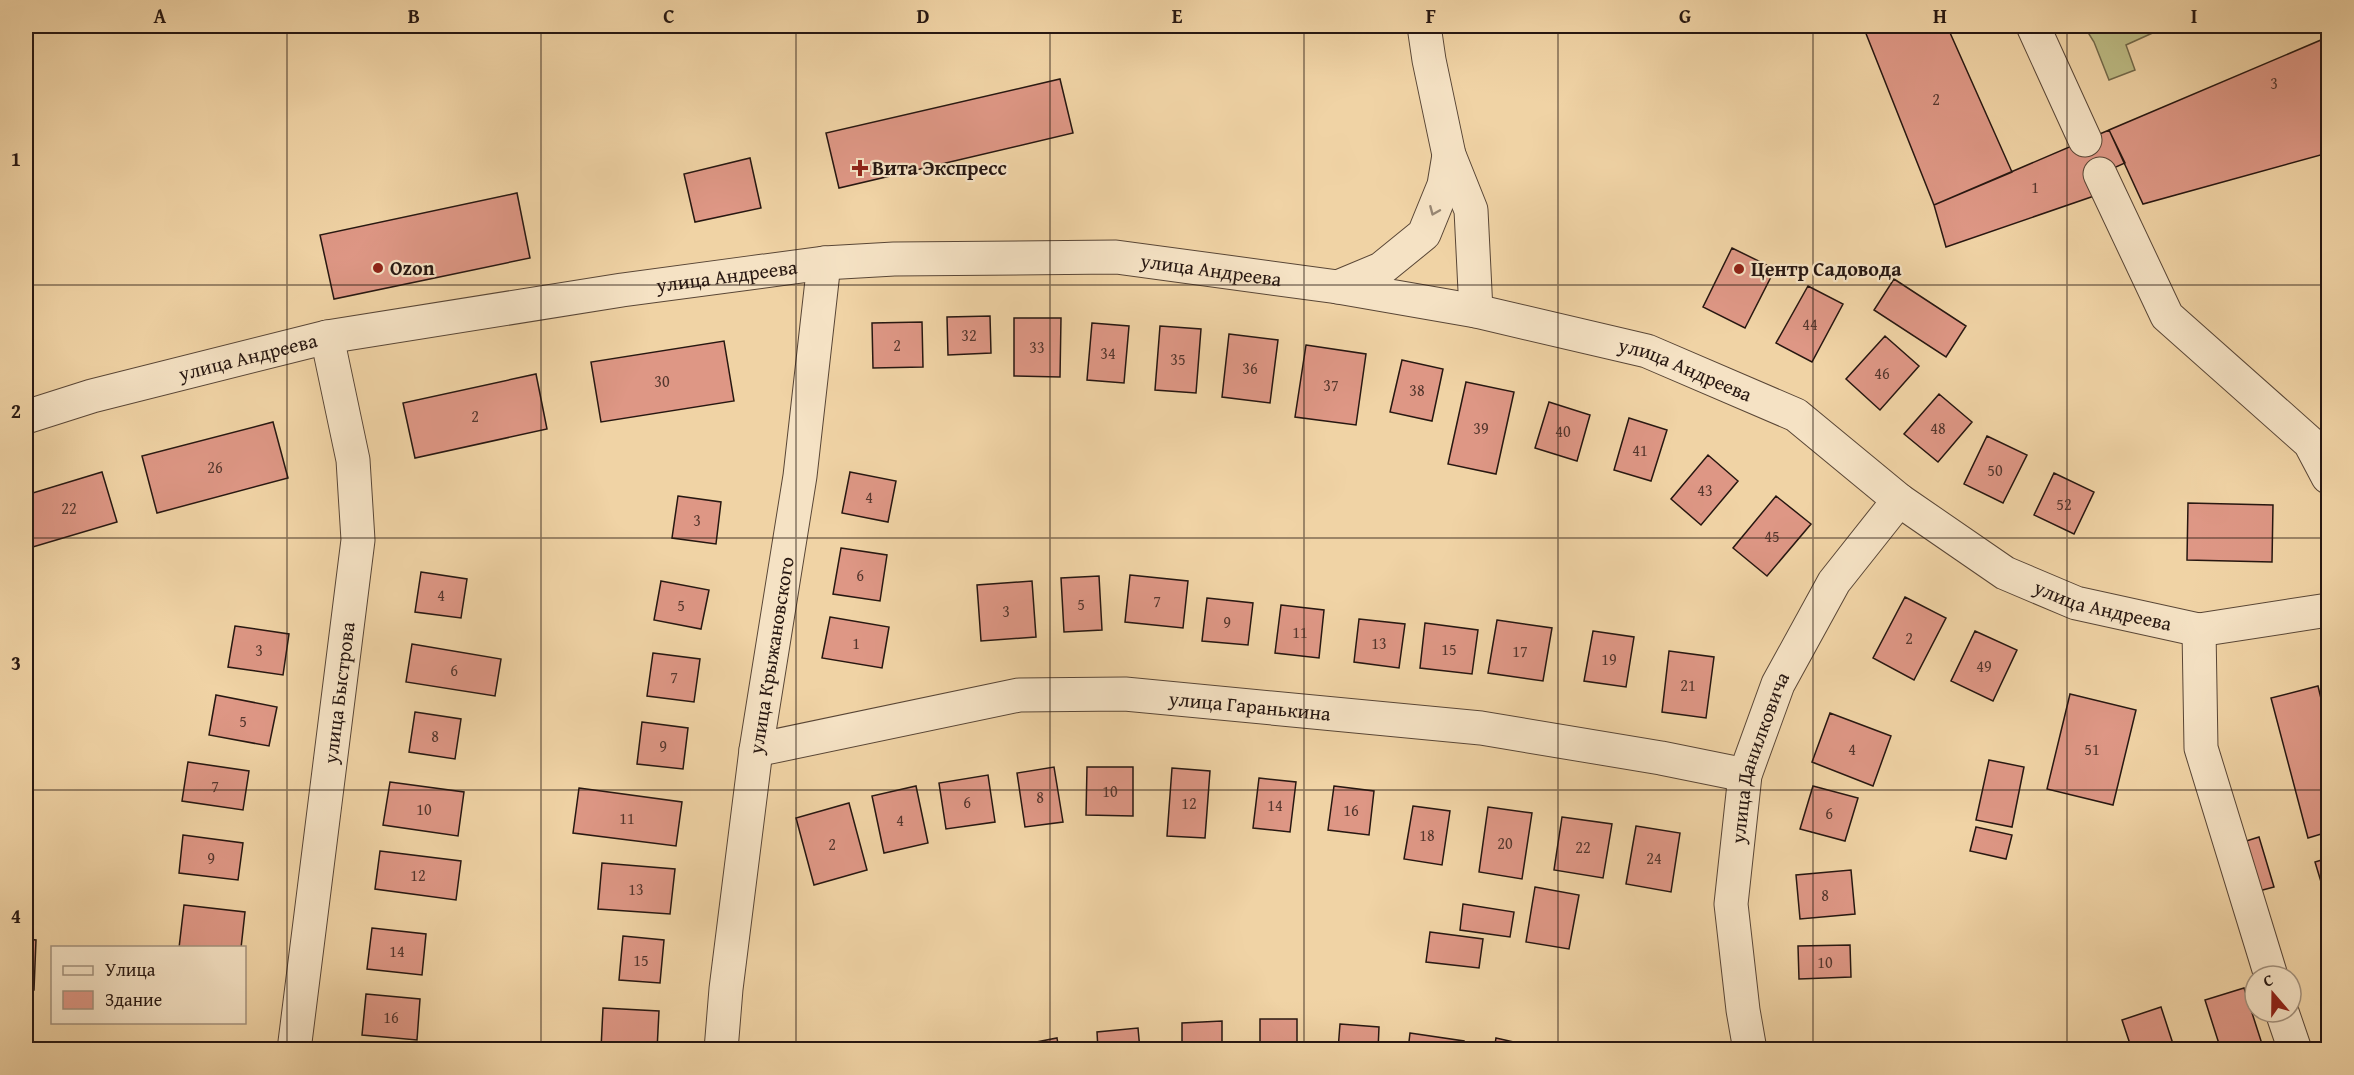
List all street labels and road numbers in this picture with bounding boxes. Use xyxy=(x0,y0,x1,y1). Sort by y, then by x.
street label: улица Андреева xyxy=(1138,245,1284,293)
street label: улица Андреева xyxy=(653,252,799,299)
street label: улица Андреева xyxy=(174,325,321,388)
street label: улица Андреева xyxy=(1615,330,1757,409)
street label: улица Крыжановского xyxy=(740,554,801,757)
street label: улица Андреева xyxy=(2029,572,2175,638)
street label: улица Быстрова xyxy=(315,620,362,766)
street label: улица Данилковича xyxy=(1723,666,1796,846)
street label: улица Гаранькина xyxy=(1166,683,1333,728)

